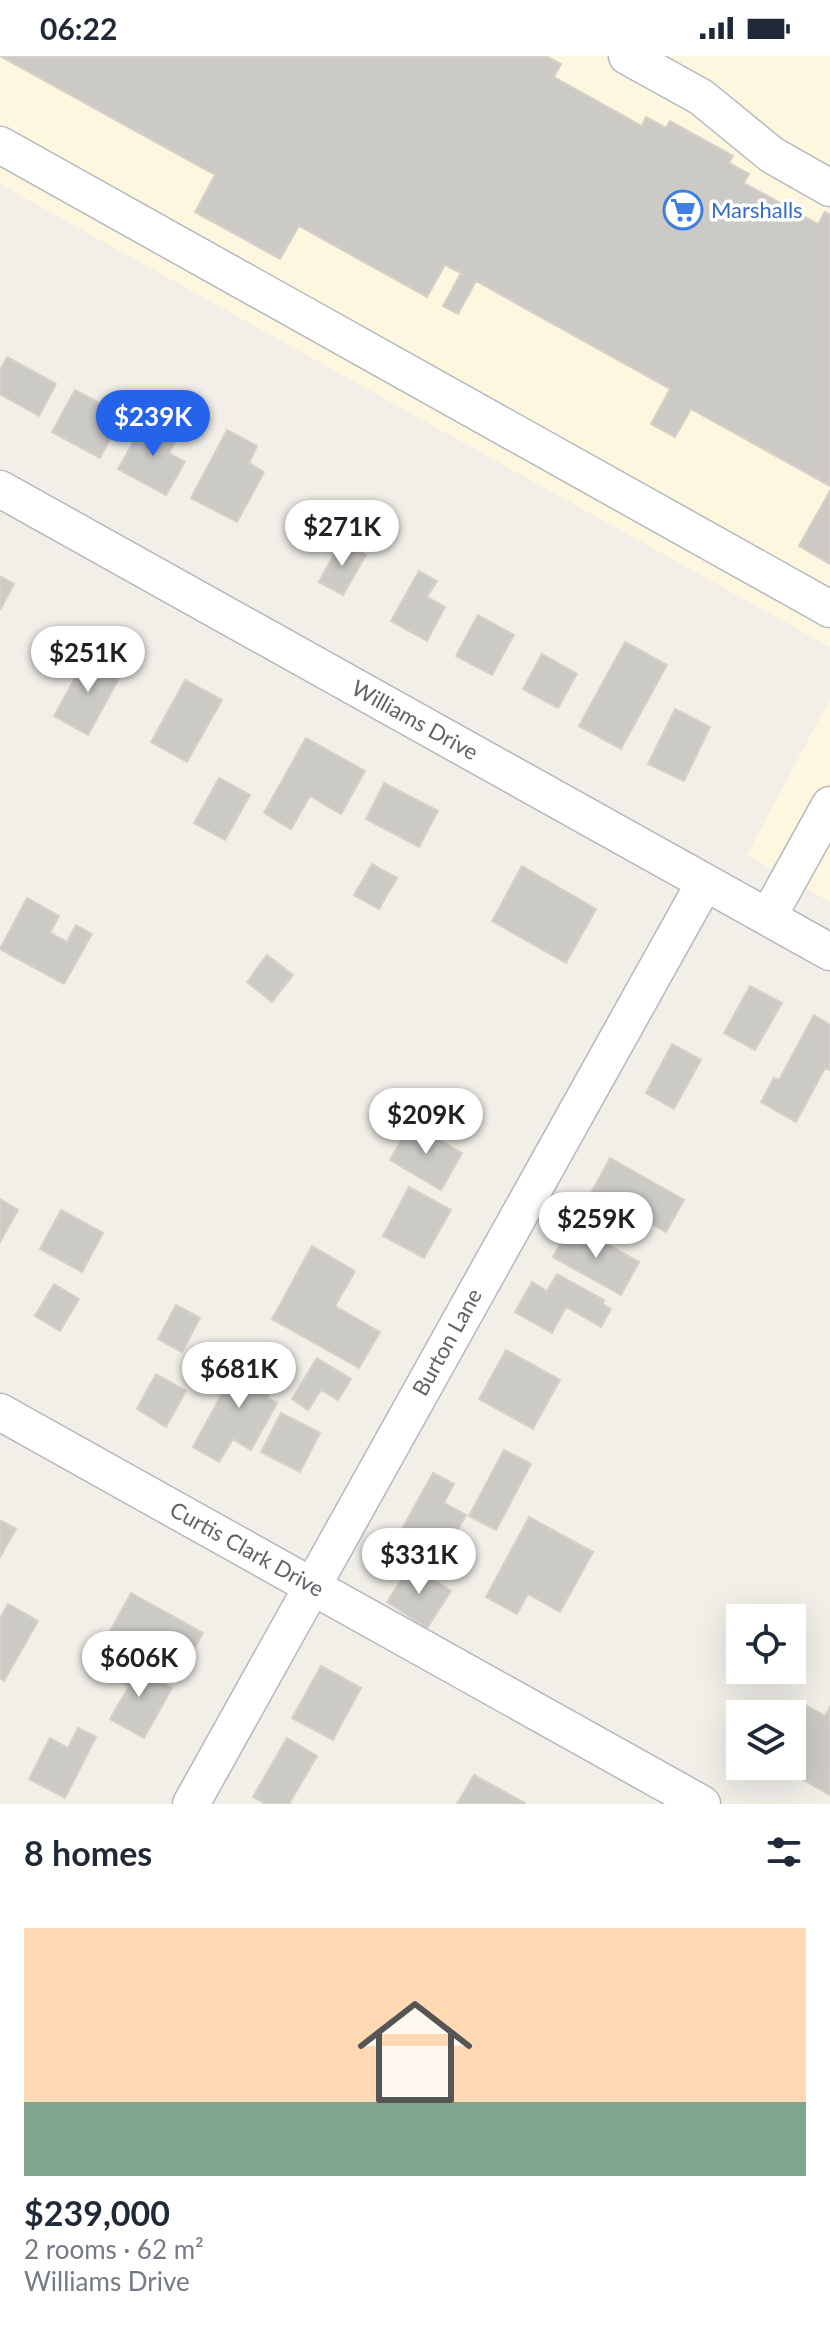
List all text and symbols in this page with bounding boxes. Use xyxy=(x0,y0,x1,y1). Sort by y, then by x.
text: 06:22 xyxy=(40,10,117,46)
supermarket icon: Marshalls xyxy=(662,189,704,231)
place label: Marshalls xyxy=(711,196,803,223)
pin: $239K xyxy=(97,390,209,458)
text: $239K xyxy=(114,400,192,432)
pin: $271K xyxy=(286,500,398,568)
text: $271K xyxy=(303,510,381,542)
pin: $251K xyxy=(32,626,144,694)
text: $251K xyxy=(49,636,127,668)
street label: Williams Drive xyxy=(347,674,483,765)
pin: $209K xyxy=(370,1088,482,1156)
text: $209K xyxy=(387,1098,465,1130)
pin: $259K xyxy=(540,1192,652,1260)
text: $259K xyxy=(557,1202,635,1234)
street label: Burton Lane xyxy=(406,1283,487,1400)
pin: $681K xyxy=(183,1342,295,1410)
text: $681K xyxy=(200,1352,278,1384)
street label: Curtis Clark Drive xyxy=(166,1495,329,1602)
pin: $331K xyxy=(363,1528,475,1596)
text: $331K xyxy=(380,1538,458,1570)
map controls xyxy=(726,1604,806,1780)
button: locate xyxy=(726,1604,806,1684)
pin: $606K xyxy=(83,1631,195,1699)
text: $606K xyxy=(100,1641,178,1673)
button: layers xyxy=(726,1700,806,1780)
icon: filters xyxy=(762,1830,806,1874)
text: 8 homes xyxy=(24,1832,152,1873)
icon: home xyxy=(343,1980,487,2124)
text: $239,000 xyxy=(24,2192,170,2233)
text: 2 rooms · 62 m² xyxy=(24,2233,204,2265)
text: Williams Drive xyxy=(24,2265,190,2297)

